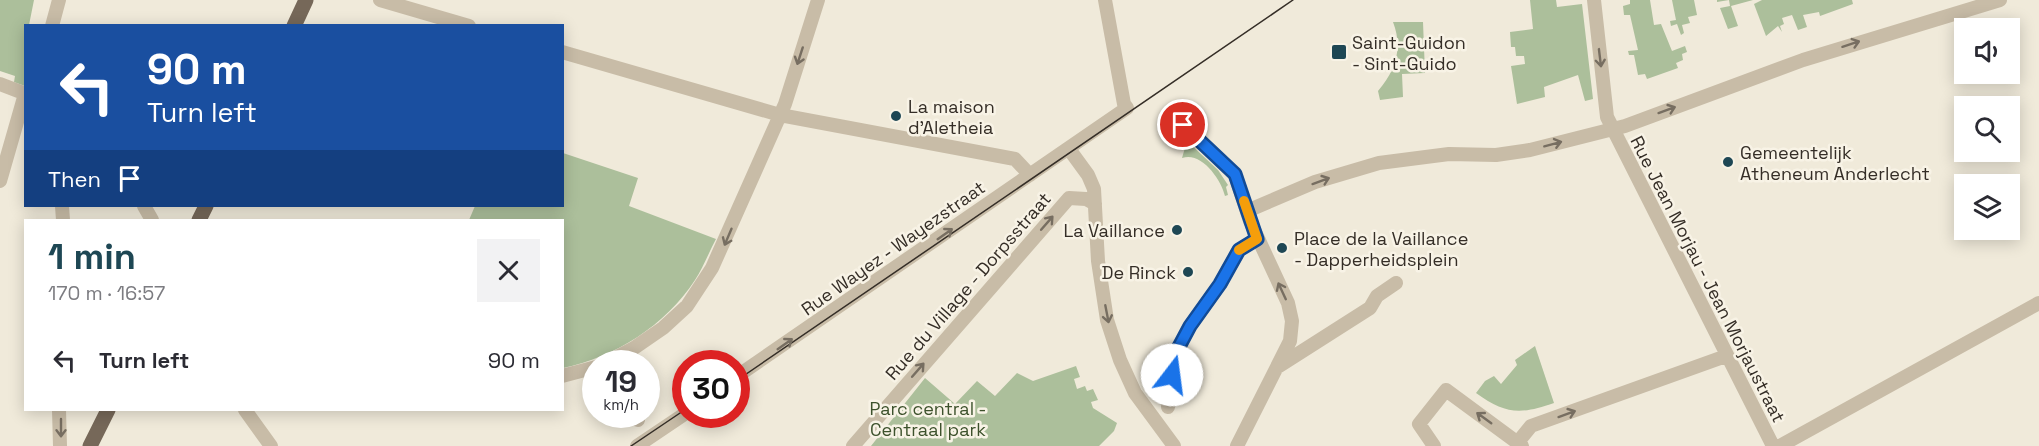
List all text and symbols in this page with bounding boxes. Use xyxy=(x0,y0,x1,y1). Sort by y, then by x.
map controls xyxy=(1954,18,2020,240)
button: sound xyxy=(1954,18,2020,84)
place label: Saint-Guidon - Sint-Guido xyxy=(1352,31,1466,75)
one-way arrow xyxy=(1841,38,1860,49)
text: 90 m xyxy=(147,43,247,96)
marker: Saint-Guidon - Sint-Guido xyxy=(1330,43,1348,61)
one-way arrow xyxy=(794,46,805,65)
icon: left xyxy=(48,48,126,126)
one-way arrow xyxy=(1595,48,1606,68)
text: Turn left xyxy=(147,95,257,130)
place label: La maison d'Aletheia xyxy=(908,95,995,139)
button: search xyxy=(1954,96,2020,162)
pin xyxy=(1157,99,1208,150)
one-way arrow xyxy=(1658,104,1676,115)
icon: arrive xyxy=(1166,108,1199,141)
marker: La maison d'Aletheia xyxy=(889,109,903,123)
street label: Rue Jean Morjau - Jean Morjaustraat xyxy=(1625,132,1791,426)
one-way arrow xyxy=(1543,137,1562,149)
place label: Gemeentelijk Atheneum Anderlecht xyxy=(1740,141,1930,185)
marker: Gemeentelijk Atheneum Anderlecht xyxy=(1721,155,1735,169)
icon: arrive xyxy=(113,162,146,195)
text: Then xyxy=(48,165,101,193)
one-way arrow xyxy=(1311,174,1329,185)
button: layers xyxy=(1954,174,2020,240)
street label: Rue Wayez - Wayezstraat xyxy=(797,176,989,320)
street label: Rue du Village - Dorpsstraat xyxy=(880,187,1056,385)
one-way arrow xyxy=(1040,216,1054,231)
place label: La Vaillance xyxy=(1064,219,1165,242)
marker: La Vaillance xyxy=(1170,223,1184,237)
one-way arrow xyxy=(722,227,734,245)
place label: Place de la Vaillance - Dapperheidsplein xyxy=(1294,227,1468,271)
one-way arrow xyxy=(937,228,953,240)
text: 1 min xyxy=(48,234,136,280)
button: close xyxy=(477,239,540,302)
marker: Place de la Vaillance - Dapperheidsplein xyxy=(1275,241,1289,255)
place label: De Rinck xyxy=(1102,261,1176,284)
marker: De Rinck xyxy=(1181,265,1195,279)
text: 170 m · 16:57 xyxy=(48,280,165,306)
one-way arrow xyxy=(1276,282,1288,300)
one-way arrow xyxy=(1102,304,1113,323)
one-way arrow xyxy=(776,338,792,350)
position arrow xyxy=(1140,343,1204,407)
icon: left xyxy=(48,344,81,377)
text: Turn left xyxy=(99,346,189,374)
text: 90 m xyxy=(488,346,540,374)
speed limit sign: 30 xyxy=(672,350,750,428)
text: 19 xyxy=(605,362,637,401)
one-way arrow xyxy=(911,363,925,378)
text: km/h xyxy=(603,395,639,414)
park label: Parc central - Centraal park xyxy=(870,397,986,441)
one-way arrow xyxy=(1557,407,1575,418)
one-way arrow xyxy=(1477,411,1493,424)
one-way arrow xyxy=(55,417,67,437)

